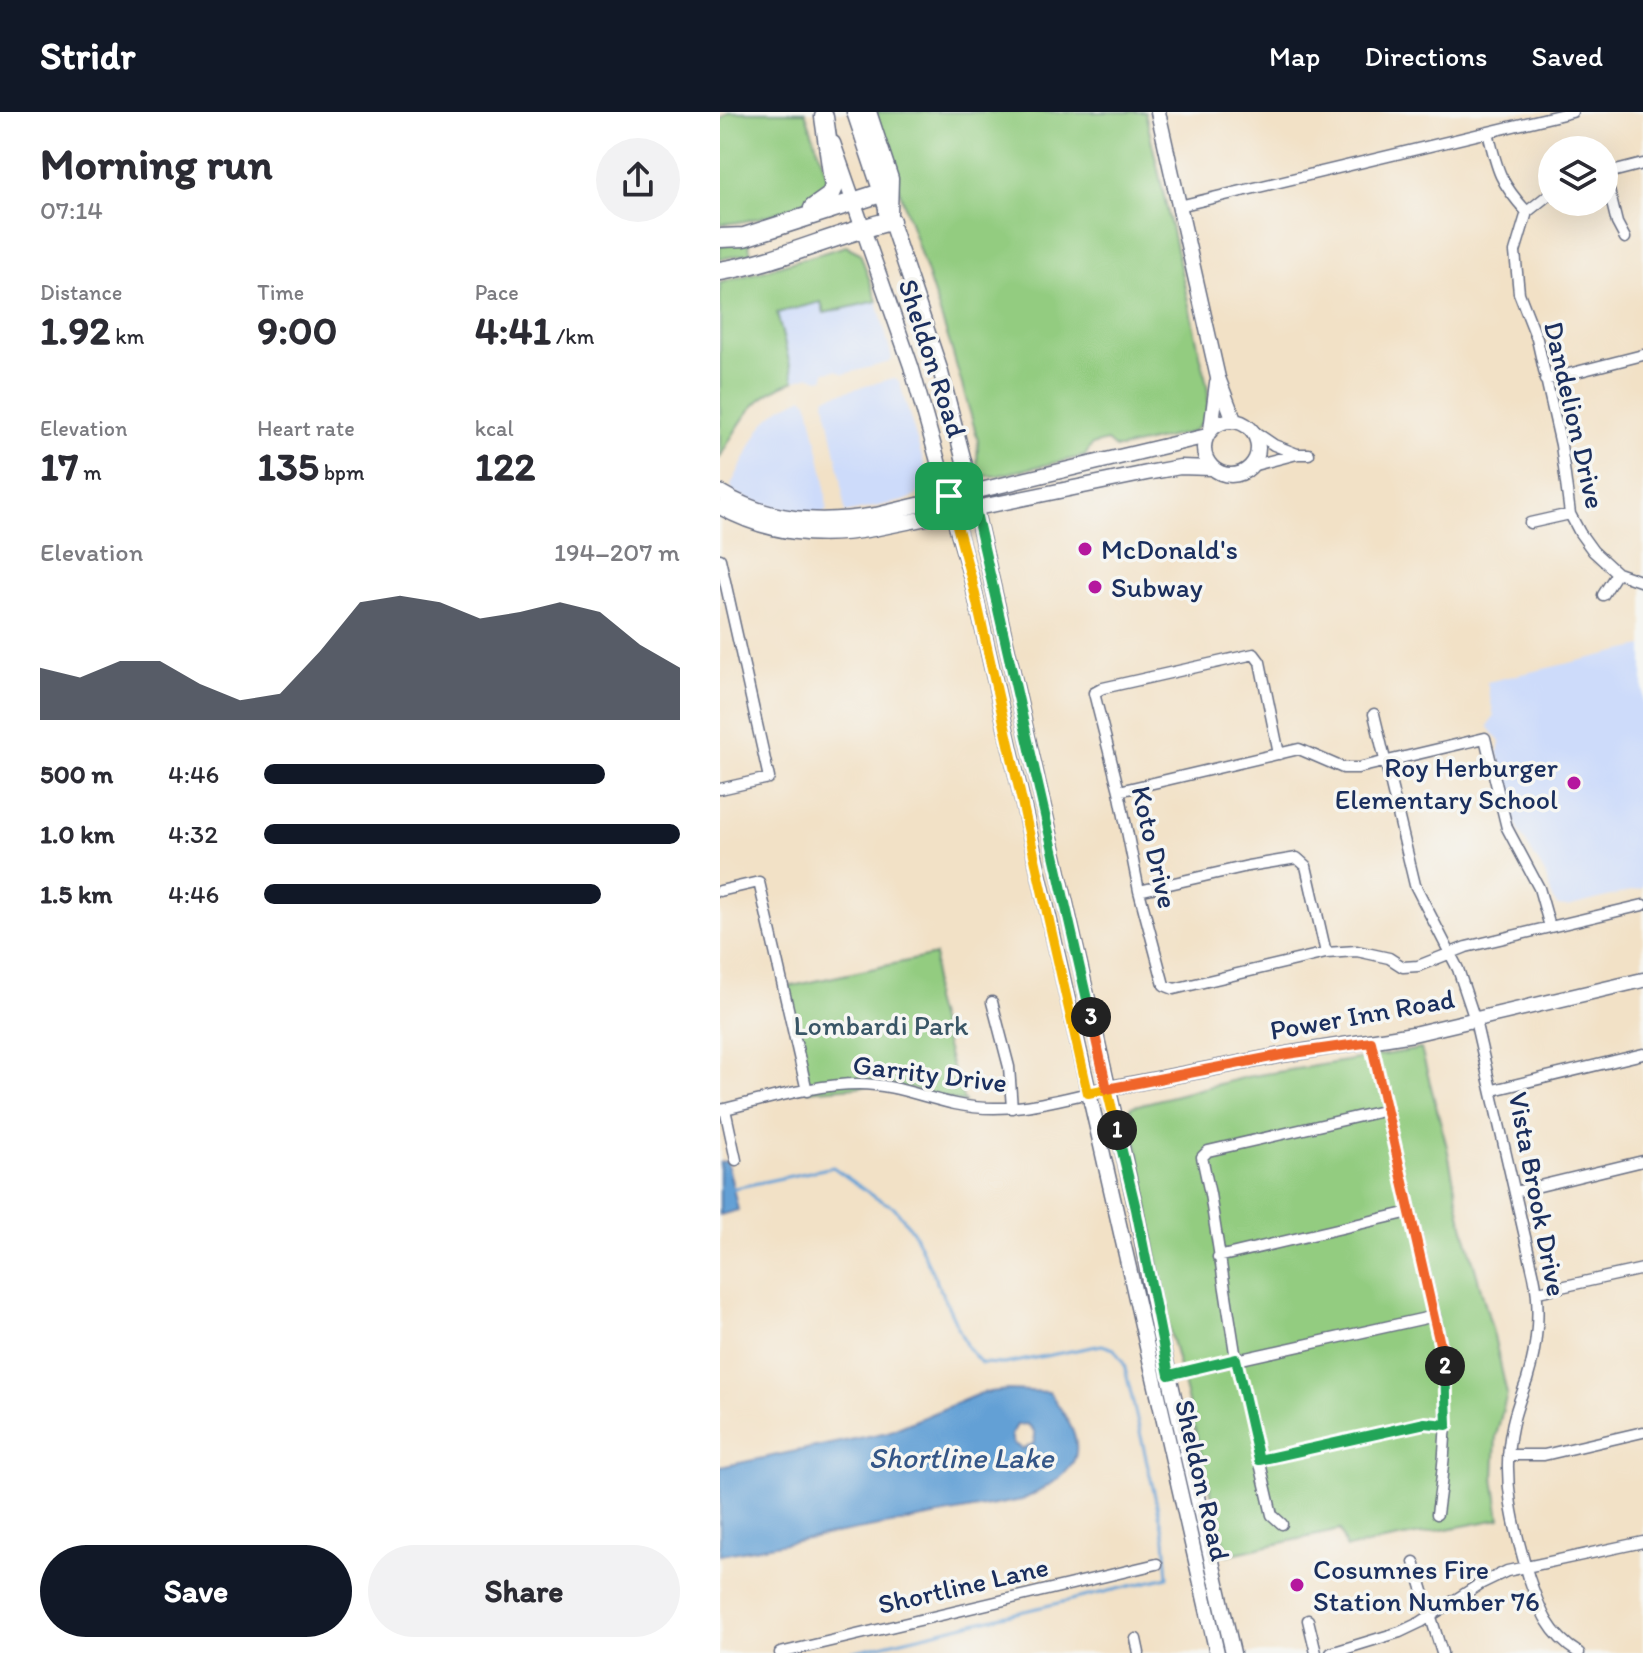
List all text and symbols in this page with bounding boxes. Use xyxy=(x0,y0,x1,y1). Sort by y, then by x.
text: Stridr xyxy=(40,33,135,79)
text: Map xyxy=(1269,39,1320,73)
text: Directions xyxy=(1364,39,1488,73)
text: Saved xyxy=(1532,39,1603,73)
map controls xyxy=(1538,136,1618,216)
button: layers xyxy=(1538,136,1618,216)
text: Morning run xyxy=(40,137,273,190)
button: share xyxy=(596,138,680,222)
text: 07:14 xyxy=(40,194,103,226)
street label: Sheldon Road xyxy=(891,275,975,441)
text: Distance xyxy=(40,279,122,306)
text: Time xyxy=(257,279,304,306)
text: Pace xyxy=(475,279,519,306)
text: 1.92 xyxy=(40,306,110,354)
text: 9:00 xyxy=(257,306,337,354)
text: 4:41 xyxy=(475,306,551,354)
street label: Dandelion Drive xyxy=(1537,318,1613,512)
text: km xyxy=(110,323,144,350)
text: /km xyxy=(551,323,594,350)
text: Elevation xyxy=(40,415,127,442)
text: Heart rate xyxy=(257,415,355,442)
text: kcal xyxy=(475,415,514,442)
text: 17 xyxy=(40,442,78,490)
text: 135 xyxy=(257,442,319,490)
text: 122 xyxy=(475,442,535,490)
text: m xyxy=(78,459,102,486)
text: bpm xyxy=(319,459,364,486)
pin xyxy=(915,462,983,530)
icon: arrive xyxy=(927,474,971,518)
place label: McDonald's xyxy=(1101,532,1238,566)
text: Elevation xyxy=(40,536,143,568)
text: 194–207 m xyxy=(554,536,680,568)
marker: McDonald's xyxy=(1076,540,1094,558)
place label: Subway xyxy=(1111,570,1203,604)
marker: Subway xyxy=(1086,578,1104,596)
place label: Roy Herburger Elementary School xyxy=(1335,750,1558,816)
text: 500 m xyxy=(40,758,113,790)
text: 4:46 xyxy=(168,758,219,790)
marker: Roy Herburger Elementary School xyxy=(1565,774,1583,792)
street label: Koto Drive xyxy=(1124,782,1186,912)
text: 1.0 km xyxy=(40,818,115,850)
text: 4:32 xyxy=(168,818,218,850)
text: 1.5 km xyxy=(40,878,112,910)
text: 4:46 xyxy=(168,878,219,910)
street label: Power Inn Road xyxy=(1267,981,1457,1047)
pin: 3 xyxy=(1071,997,1111,1037)
text: 3 xyxy=(1085,1003,1097,1030)
park label: Lombardi Park xyxy=(793,1008,969,1042)
street label: Garrity Drive xyxy=(851,1047,1009,1099)
street label: Vista Brook Drive xyxy=(1502,1089,1574,1299)
pin: 1 xyxy=(1097,1110,1137,1150)
text: 1 xyxy=(1112,1116,1122,1143)
pin: 2 xyxy=(1425,1346,1465,1386)
text: 2 xyxy=(1439,1352,1451,1379)
street label: Sheldon Road xyxy=(1168,1396,1238,1564)
water label: Shortline Lake xyxy=(869,1439,1055,1476)
button: Save xyxy=(40,1545,352,1637)
button: Share xyxy=(368,1545,680,1637)
street label: Shortline Lane xyxy=(874,1549,1052,1621)
place label: Cosumnes Fire Station Number 76 xyxy=(1313,1552,1540,1618)
marker: Cosumnes Fire Station Number 76 xyxy=(1288,1576,1306,1594)

